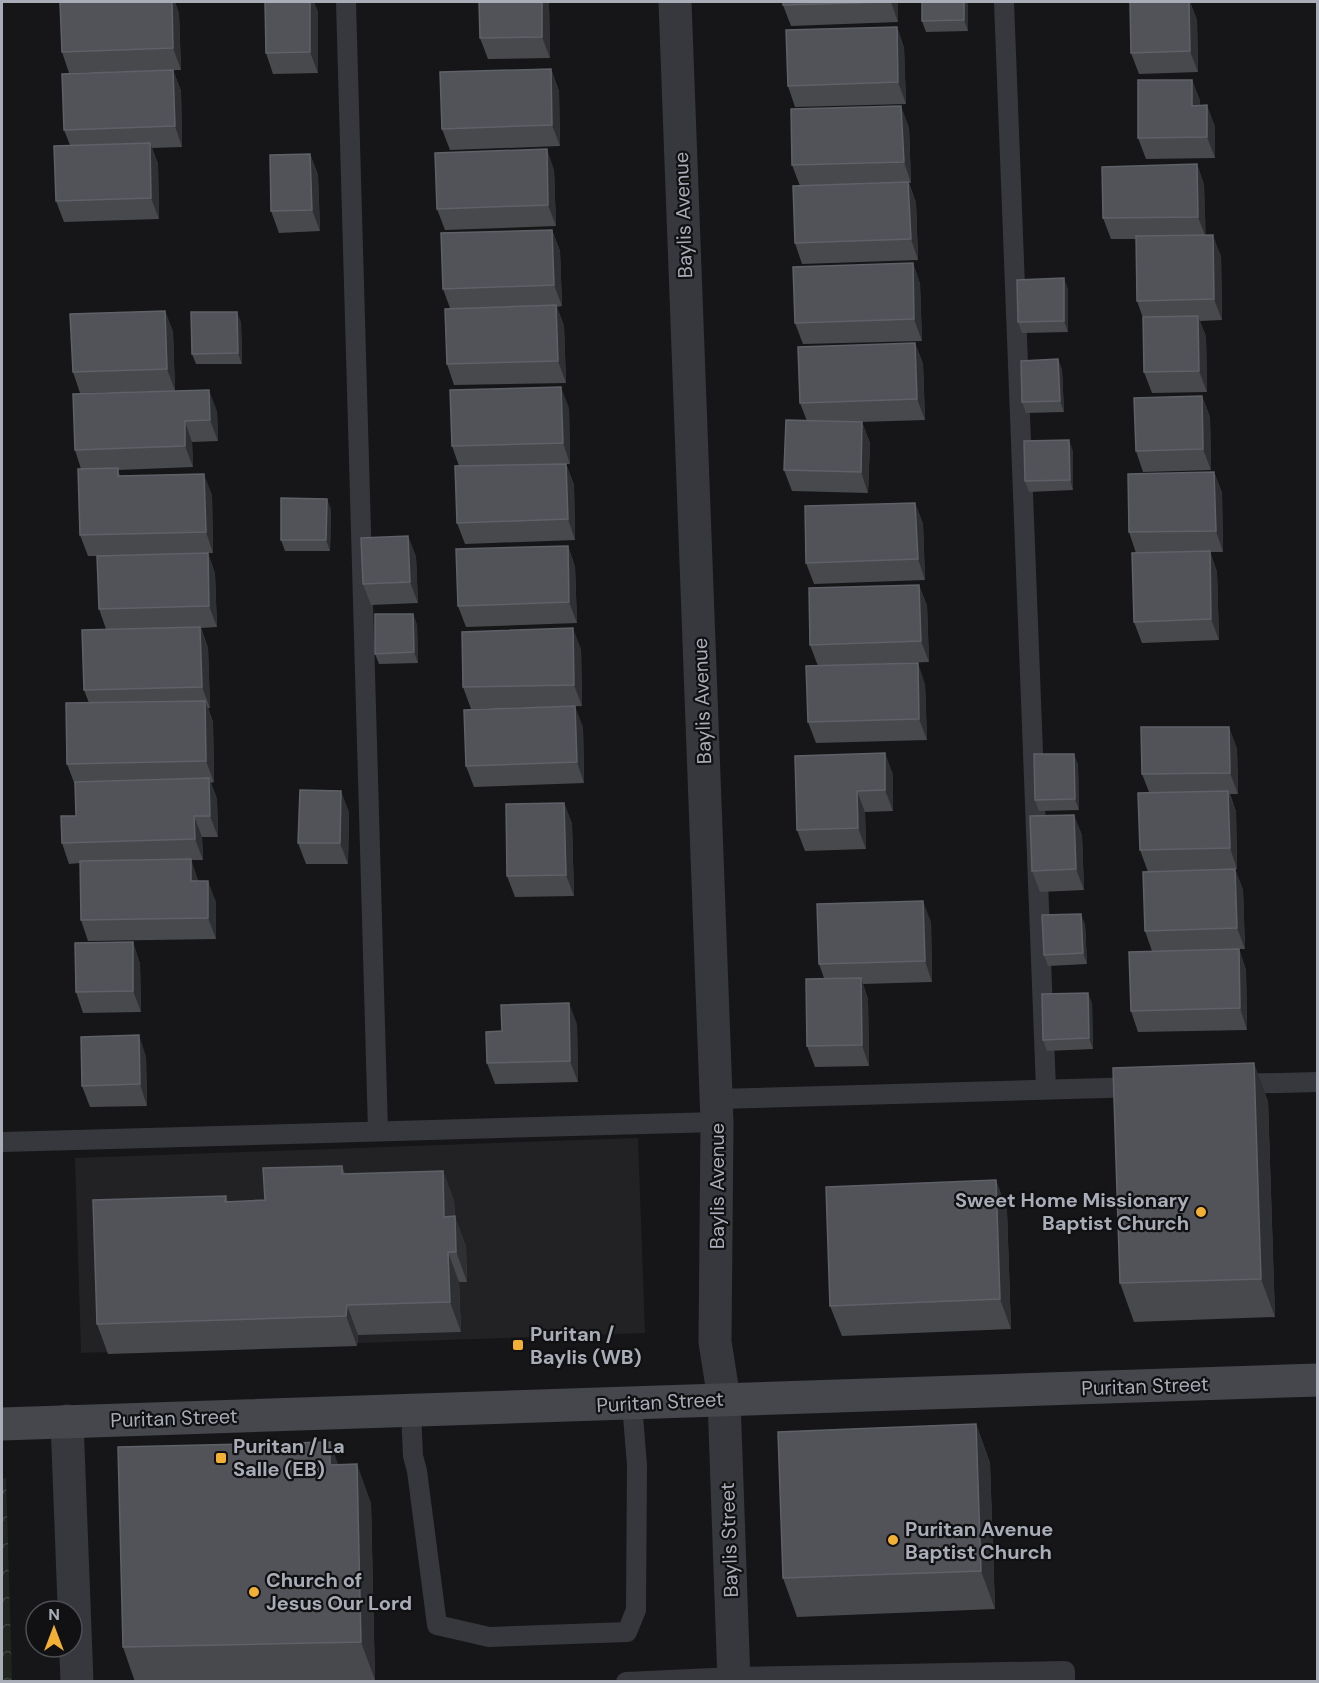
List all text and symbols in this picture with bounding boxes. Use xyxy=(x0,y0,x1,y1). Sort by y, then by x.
street label: Baylis Avenue xyxy=(668,151,698,279)
street label: Baylis Avenue xyxy=(687,637,717,765)
street label: Baylis Avenue xyxy=(704,1123,730,1249)
place label: Sweet Home Missionary Baptist Church xyxy=(955,1187,1189,1236)
marker: Sweet Home Missionary Baptist Church xyxy=(1194,1205,1208,1219)
place label: Puritan / Baylis (WB) xyxy=(530,1321,642,1370)
marker: Puritan / Baylis (WB) xyxy=(511,1338,525,1352)
street label: Puritan Street xyxy=(1081,1371,1209,1401)
street label: Puritan Street xyxy=(596,1386,724,1418)
street label: Puritan Street xyxy=(110,1403,238,1433)
place label: Puritan / La Salle (EB) xyxy=(233,1433,345,1482)
marker: Puritan / La Salle (EB) xyxy=(214,1451,228,1465)
street label: Baylis Street xyxy=(714,1482,744,1598)
place label: Puritan Avenue Baptist Church xyxy=(905,1516,1053,1565)
marker: Puritan Avenue Baptist Church xyxy=(886,1533,900,1547)
place label: Church of Jesus Our Lord xyxy=(266,1567,412,1616)
marker: Church of Jesus Our Lord xyxy=(247,1585,261,1599)
north arrow xyxy=(24,1599,84,1659)
text: N xyxy=(48,1604,60,1625)

